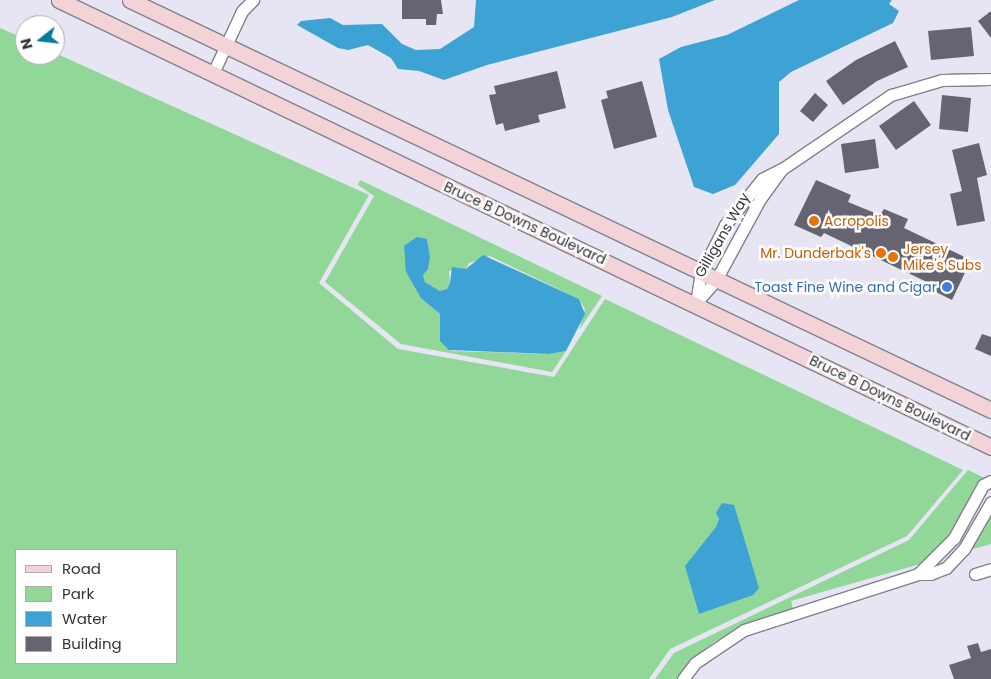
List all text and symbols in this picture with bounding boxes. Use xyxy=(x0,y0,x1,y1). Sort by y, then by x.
north arrow xyxy=(15,15,65,65)
text: N xyxy=(15,36,38,52)
street label: Bruce B Downs Boulevard xyxy=(441,178,609,268)
street label: Gilligans Way xyxy=(691,190,753,280)
place label: Acropolis xyxy=(824,213,889,229)
marker: Acropolis xyxy=(808,215,820,227)
place label: Jersey Mike's Subs xyxy=(903,241,982,274)
place label: Mr. Dunderbak's xyxy=(760,245,871,261)
marker: Mr. Dunderbak's xyxy=(875,247,887,259)
marker: Jersey Mike's Subs xyxy=(887,251,899,263)
place label: Toast Fine Wine and Cigar xyxy=(754,279,937,295)
marker: Toast Fine Wine and Cigar xyxy=(941,281,953,293)
street label: Bruce B Downs Boulevard xyxy=(807,352,973,444)
legend xyxy=(15,549,178,664)
text: Road xyxy=(62,558,101,579)
text: Park xyxy=(62,583,94,604)
text: Water xyxy=(62,608,107,629)
text: Building xyxy=(62,633,122,654)

